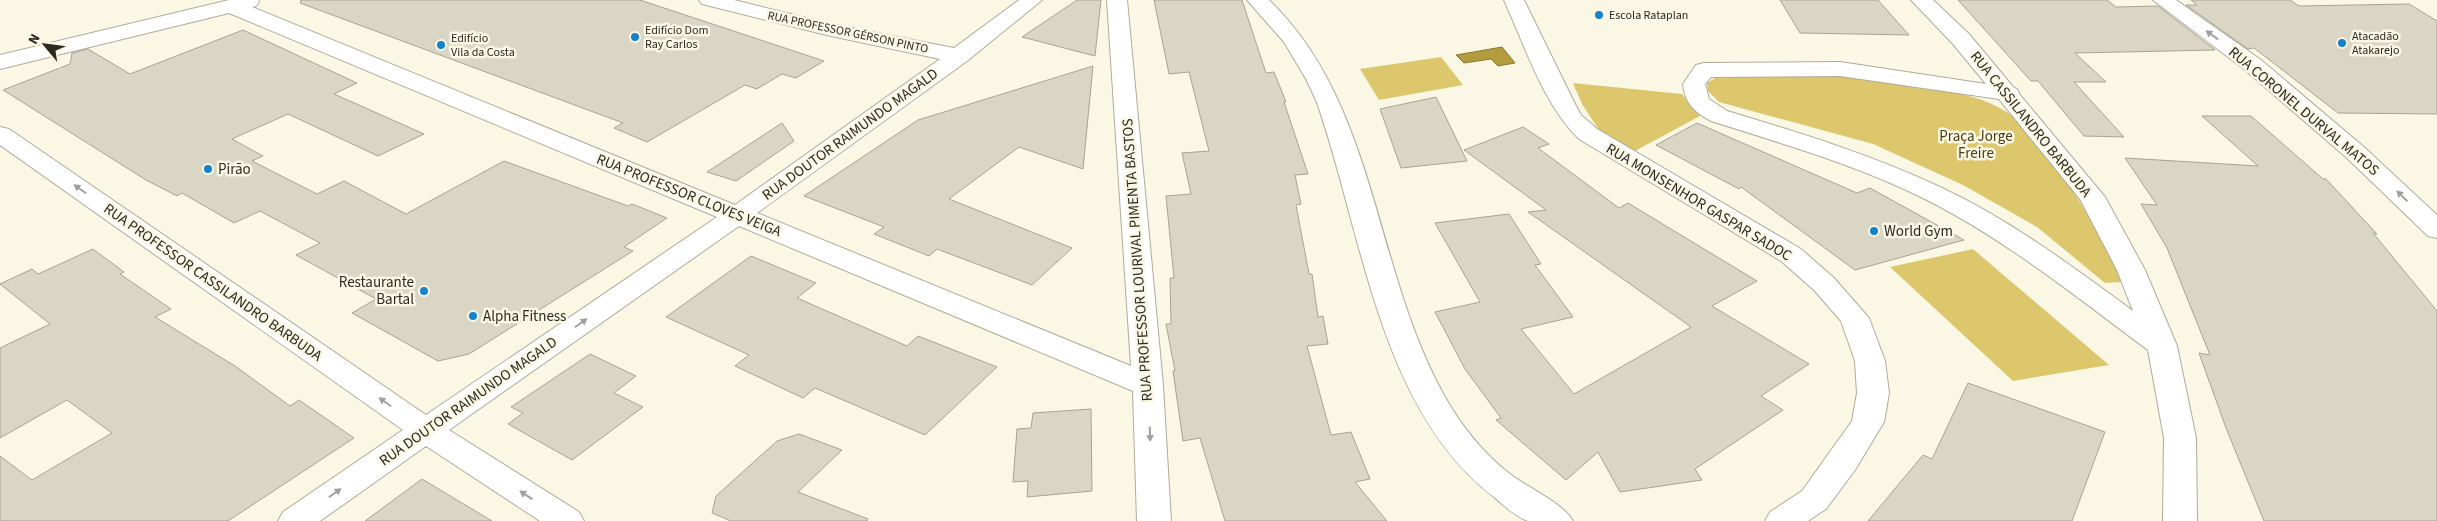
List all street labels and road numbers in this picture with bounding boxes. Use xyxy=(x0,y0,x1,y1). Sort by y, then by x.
street label: RUA PROFESSOR GÉRSON PINTO xyxy=(766,7,930,58)
street label: RUA CORONEL DURVAL MATOS xyxy=(2224,42,2384,181)
street label: RUA CASSILANDRO BARBUDA xyxy=(1965,47,2097,203)
street label: RUA DOUTOR RAIMUNDO MAGALD xyxy=(758,63,943,205)
street label: RUA PROFESSOR LOURIVAL PIMENTA BASTOS xyxy=(1117,118,1158,402)
street label: RUA MONSENHOR GASPAR SADOC xyxy=(1602,138,1796,267)
street label: RUA PROFESSOR CLOVES VEIGA xyxy=(593,149,785,243)
street label: RUA PROFESSOR CASSILANDRO BARBUDA xyxy=(99,199,327,367)
street label: RUA DOUTOR RAIMUNDO MAGALD xyxy=(375,332,562,471)

